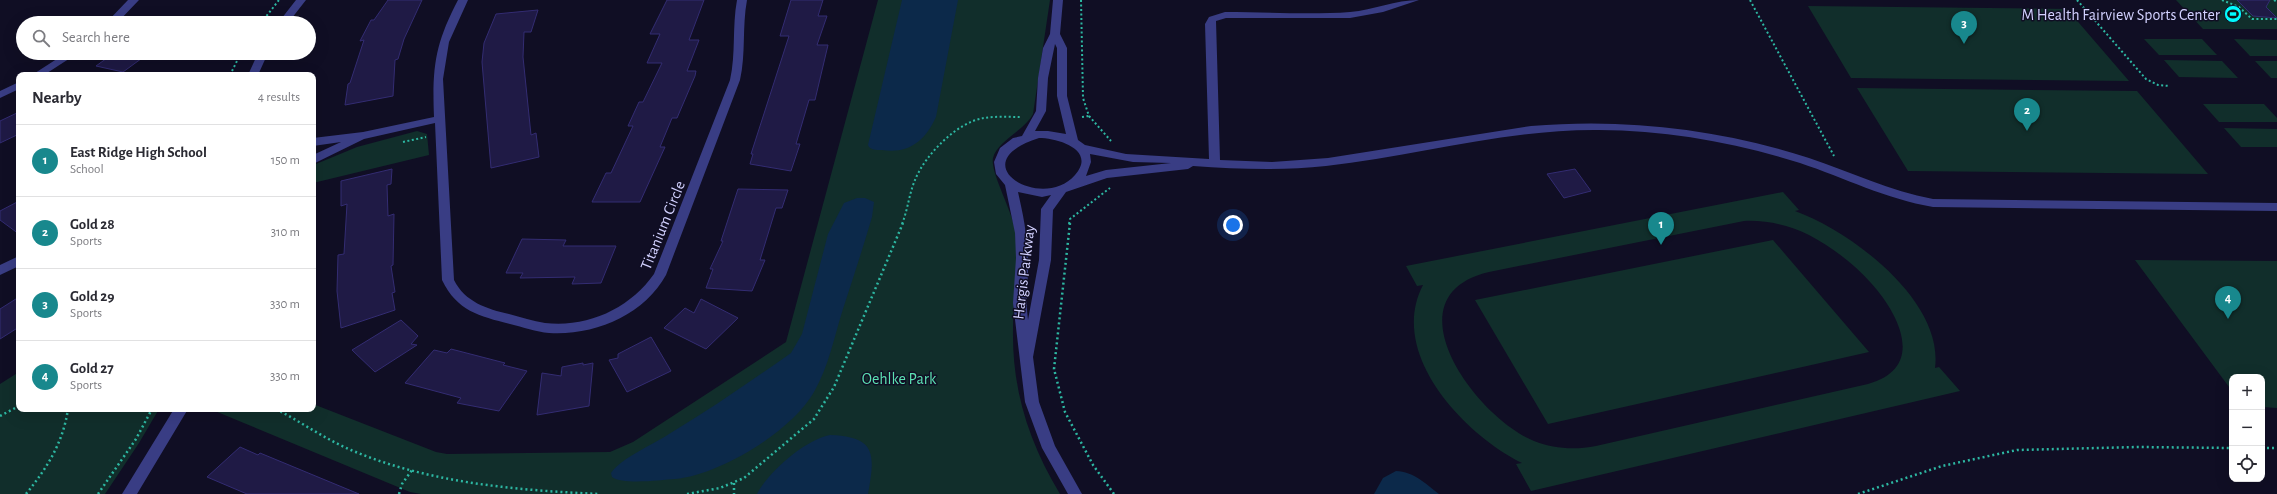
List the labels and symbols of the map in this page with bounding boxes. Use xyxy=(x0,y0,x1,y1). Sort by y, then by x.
sports icon: M Health Fairview Sports Center xyxy=(2223,4,2243,24)
place label: M Health Fairview Sports Center xyxy=(2022,7,2221,23)
pin: 3 xyxy=(1951,11,1977,44)
pin: 2 xyxy=(2014,98,2040,131)
street label: Titanium Circle xyxy=(638,179,688,272)
pin: 1 xyxy=(1648,212,1674,245)
your location xyxy=(1223,215,1243,235)
street label: Hargis Parkway xyxy=(1010,224,1039,321)
pin: 4 xyxy=(2215,286,2241,319)
park label: Oehlke Park xyxy=(862,371,937,387)

